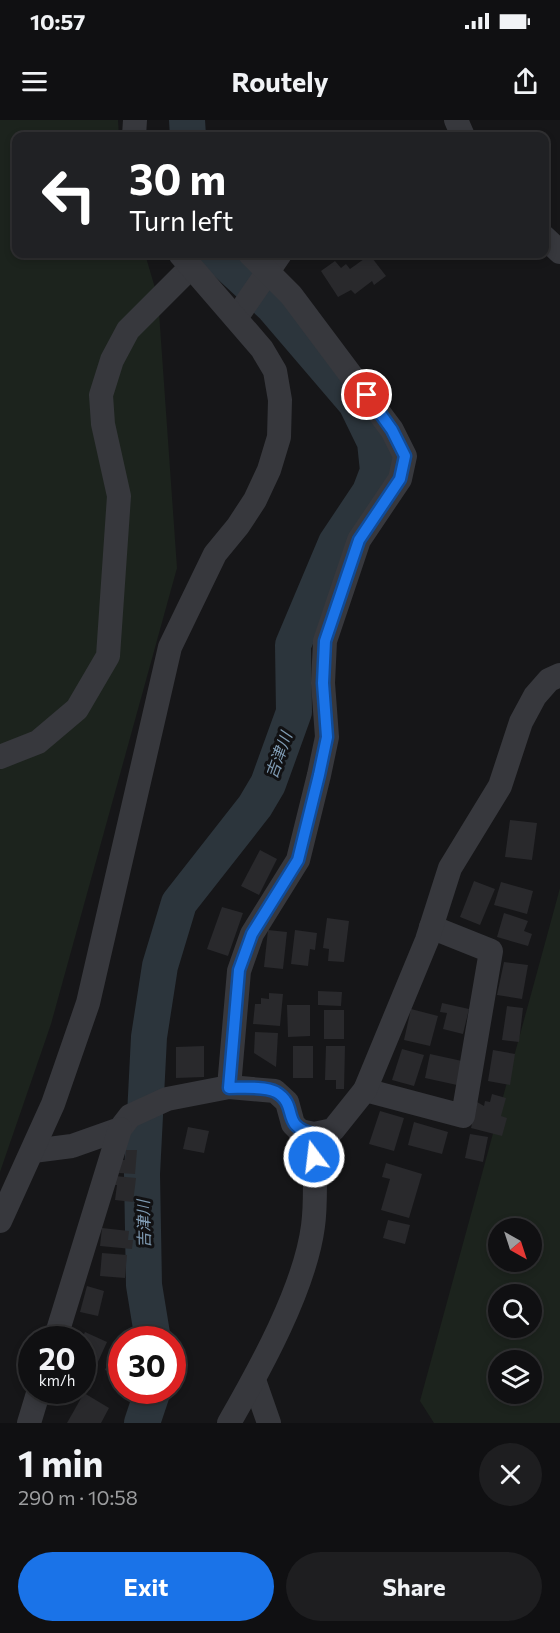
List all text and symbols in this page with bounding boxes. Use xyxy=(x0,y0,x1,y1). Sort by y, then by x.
text: 10:57 xyxy=(30,8,85,35)
icon: menu xyxy=(18,65,51,98)
text: Routely xyxy=(232,65,328,98)
icon: share xyxy=(509,65,542,98)
text: 30 m xyxy=(129,152,226,204)
icon: left xyxy=(30,156,108,234)
text: Turn left xyxy=(129,204,233,237)
pin xyxy=(341,369,392,420)
icon: arrive xyxy=(350,378,383,411)
water label: 吉津川 xyxy=(261,727,296,781)
position arrow xyxy=(282,1125,346,1189)
water label: 吉津川 xyxy=(133,1198,153,1248)
north arrow xyxy=(488,1218,542,1272)
map controls xyxy=(488,1218,542,1404)
button: search xyxy=(488,1284,542,1338)
speed limit sign: 30 xyxy=(108,1326,186,1404)
text: 20 xyxy=(39,1339,75,1376)
button: layers xyxy=(488,1350,542,1404)
text: km/h xyxy=(39,1371,75,1389)
text: 1 min xyxy=(18,1440,103,1484)
button: close xyxy=(479,1443,542,1506)
text: 290 m · 10:58 xyxy=(18,1485,138,1509)
button: Exit xyxy=(18,1552,274,1621)
button: Share xyxy=(286,1552,542,1621)

